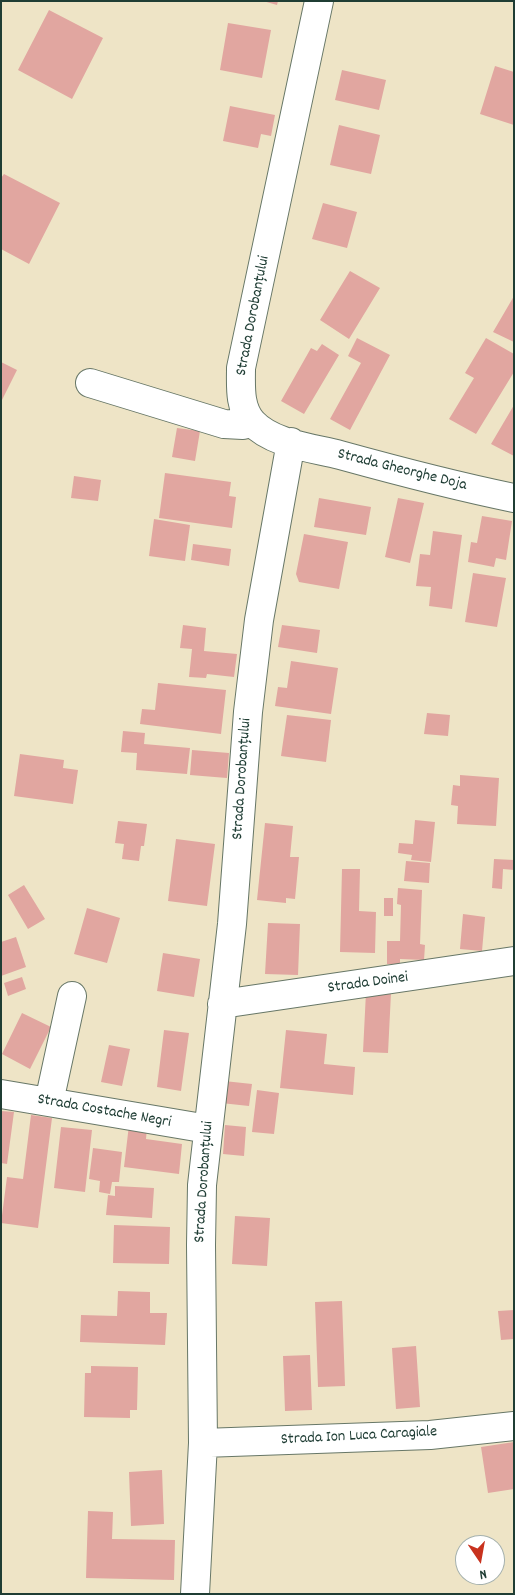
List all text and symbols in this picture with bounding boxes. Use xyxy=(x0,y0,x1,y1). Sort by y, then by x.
street label: Strada Dorobanțului xyxy=(233,254,275,378)
street label: Strada Gheorghe Doja xyxy=(335,446,469,496)
street label: Strada Dorobanțului xyxy=(229,718,257,840)
street label: Strada Doinei xyxy=(327,969,409,999)
street label: Strada Costache Negri xyxy=(36,1091,172,1133)
street label: Strada Dorobanțului xyxy=(191,1121,219,1243)
street label: Strada Ion Luca Caragiale xyxy=(280,1423,438,1451)
north arrow xyxy=(455,1535,505,1585)
text: N xyxy=(477,1563,488,1584)

